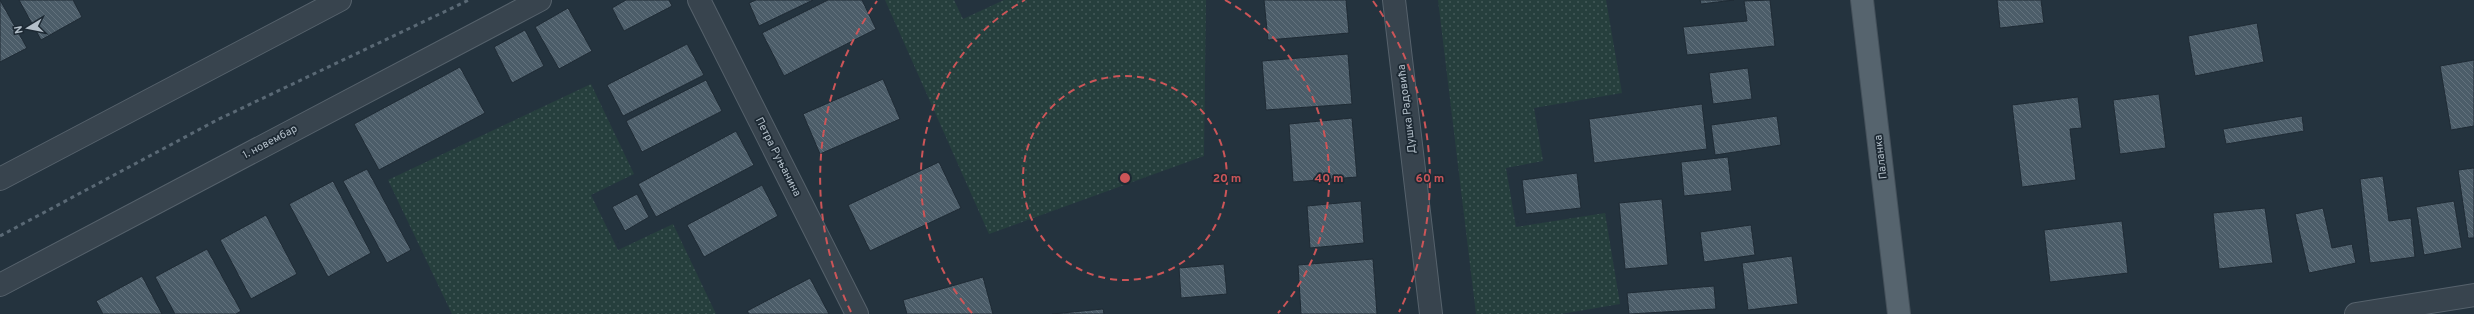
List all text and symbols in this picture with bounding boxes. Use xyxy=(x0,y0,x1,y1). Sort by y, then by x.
north arrow xyxy=(8,8,48,48)
text: N xyxy=(12,24,27,35)
street label: Душка Радовића xyxy=(1395,63,1419,154)
street label: Петра Руњанина xyxy=(752,115,804,199)
street label: 1. новембар xyxy=(240,122,300,162)
street label: Паланка xyxy=(1871,134,1891,180)
centre of rings xyxy=(1118,171,1132,185)
text: 20 m xyxy=(1213,171,1241,187)
text: 40 m xyxy=(1314,171,1344,187)
text: 60 m xyxy=(1416,171,1444,187)

